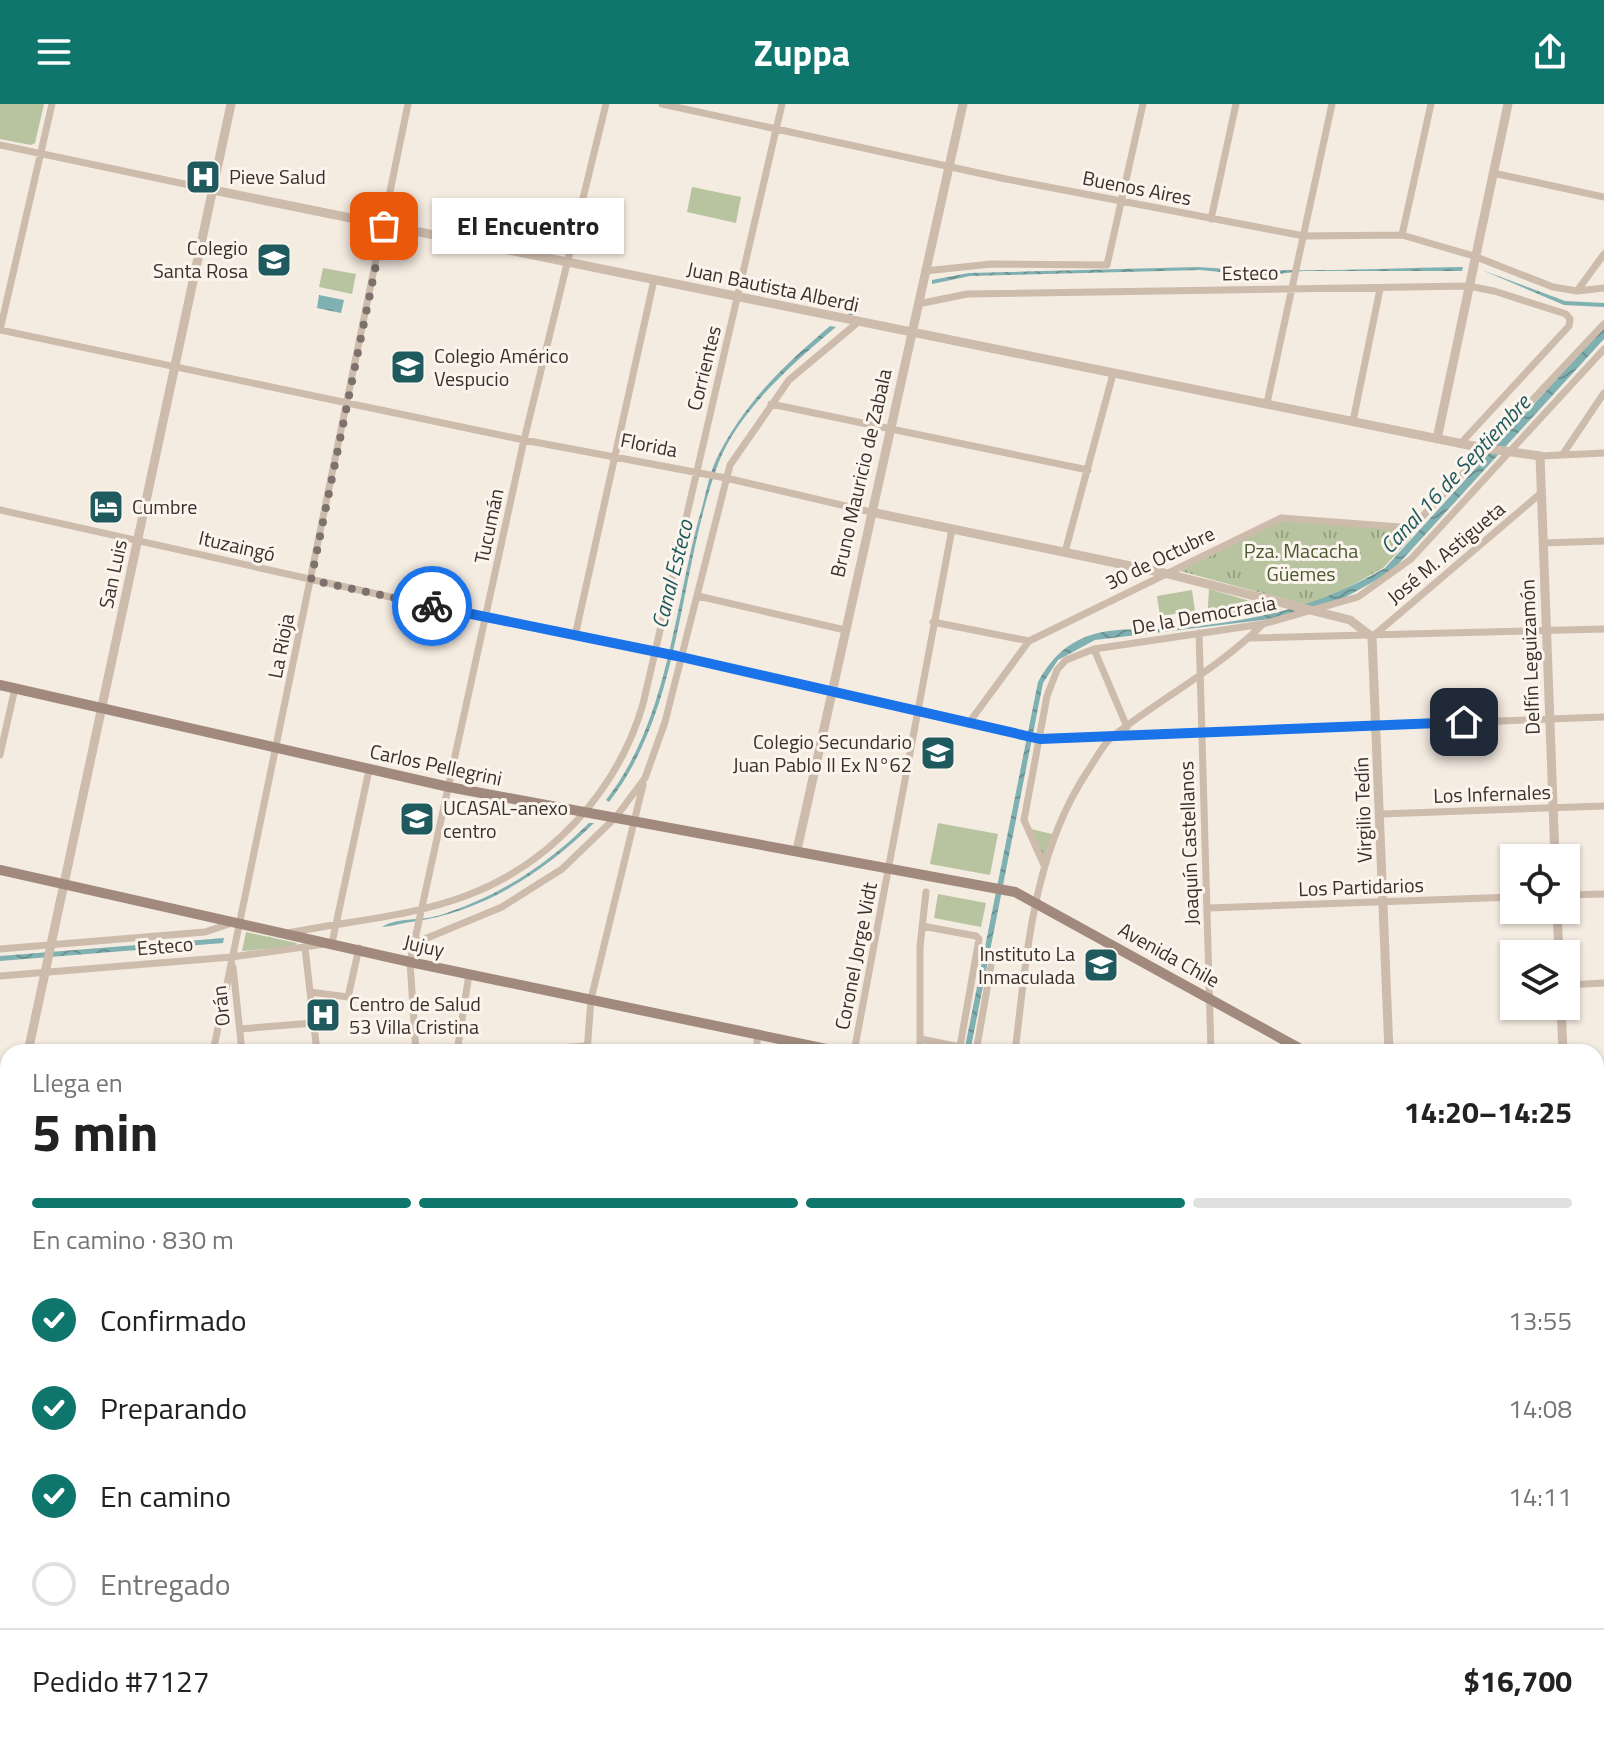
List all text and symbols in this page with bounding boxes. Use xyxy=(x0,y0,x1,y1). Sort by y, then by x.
text: Zuppa xyxy=(754,25,850,80)
icon: menu xyxy=(32,30,76,74)
icon: share xyxy=(1528,30,1572,74)
hospital icon: Pieve Salud xyxy=(184,158,222,196)
place label: Pieve Salud xyxy=(229,161,326,192)
street label: Buenos Aires xyxy=(1080,162,1194,213)
pin xyxy=(350,192,418,260)
callout: El Encuentro xyxy=(432,198,624,254)
icon: bag xyxy=(362,204,406,248)
text: El Encuentro xyxy=(457,206,599,245)
place label: Colegio Santa Rosa xyxy=(153,232,248,286)
school or university icon: Colegio Santa Rosa xyxy=(255,241,293,279)
street label: Juan Bautista Alberdi xyxy=(684,253,862,320)
street label: Esteco xyxy=(1221,257,1279,288)
street label: Corrientes xyxy=(678,322,729,414)
place label: Colegio Américo Vespucio xyxy=(434,340,569,394)
school or university icon: Colegio Américo Vespucio xyxy=(389,348,427,386)
street label: Bruno Mauricio de Zabala xyxy=(821,365,900,580)
water label: Canal 16 de Septiembre xyxy=(1372,385,1539,561)
street label: Florida xyxy=(618,424,680,465)
street label: Tucumán xyxy=(465,485,512,566)
hotel icon: Cumbre xyxy=(87,488,125,526)
place label: Cumbre xyxy=(132,491,197,522)
street label: José M. Astigueta xyxy=(1380,494,1512,611)
water label: Canal Esteco xyxy=(642,515,702,632)
street label: 30 de Octubre xyxy=(1100,518,1220,598)
street label: Ituzaingó xyxy=(196,522,278,569)
park label: Pza. Macacha Güemes xyxy=(1244,535,1358,589)
street label: San Luis xyxy=(90,537,135,611)
courier xyxy=(392,566,472,646)
street label: Delfín Leguizamón xyxy=(1511,579,1548,735)
icon: bike xyxy=(410,584,454,628)
street label: De la Democracia xyxy=(1130,587,1278,642)
street label: La Rioja xyxy=(259,611,302,681)
pin xyxy=(1430,688,1498,756)
icon: home xyxy=(1442,700,1486,744)
place label: Colegio Secundario Juan Pablo II Ex N°62 xyxy=(733,726,912,780)
school or university icon: Colegio Secundario Juan Pablo II Ex N°62 xyxy=(919,734,957,772)
street label: Carlos Pellegrini xyxy=(367,735,505,794)
street label: Virgilio Tedín xyxy=(1345,757,1380,863)
street label: Joaquín Castellanos xyxy=(1170,760,1207,926)
street label: Los Infernales xyxy=(1433,776,1551,811)
place label: UCASAL-anexo centro xyxy=(443,792,568,846)
school or university icon: UCASAL-anexo centro xyxy=(398,800,436,838)
map controls xyxy=(1500,844,1580,1020)
button: locate xyxy=(1500,844,1580,924)
street label: Los Partidarios xyxy=(1298,869,1424,904)
street label: Coronel Jorge Vidt xyxy=(826,879,885,1032)
street label: Avenida Chile xyxy=(1113,914,1226,995)
street label: Jujuy xyxy=(401,926,448,965)
street label: Esteco xyxy=(135,928,195,963)
place label: Instituto La Inmaculada xyxy=(978,938,1075,992)
button: layers xyxy=(1500,940,1580,1020)
school or university icon: Instituto La Inmaculada xyxy=(1082,946,1120,984)
street label: Orán xyxy=(203,984,238,1028)
place label: Centro de Salud 53 Villa Cristina xyxy=(349,988,481,1042)
hospital icon: Centro de Salud 53 Villa Cristina xyxy=(304,996,342,1034)
text: Llega en xyxy=(32,1063,123,1102)
text: 14:20–14:25 xyxy=(1404,1089,1572,1135)
text: 5 min xyxy=(32,1092,158,1171)
text: En camino · 830 m xyxy=(32,1220,234,1259)
text: Confirmado xyxy=(100,1297,247,1343)
icon: check xyxy=(32,1298,76,1342)
text: 13:55 xyxy=(1508,1301,1572,1340)
text: Preparando xyxy=(100,1385,247,1431)
icon: check xyxy=(32,1386,76,1430)
text: 14:08 xyxy=(1508,1389,1572,1428)
text: En camino xyxy=(100,1473,231,1519)
icon: check xyxy=(32,1474,76,1518)
text: 14:11 xyxy=(1508,1477,1572,1516)
text: Entregado xyxy=(100,1561,231,1607)
text: Pedido #7127 xyxy=(32,1658,210,1704)
text: $16,700 xyxy=(1463,1658,1572,1704)

